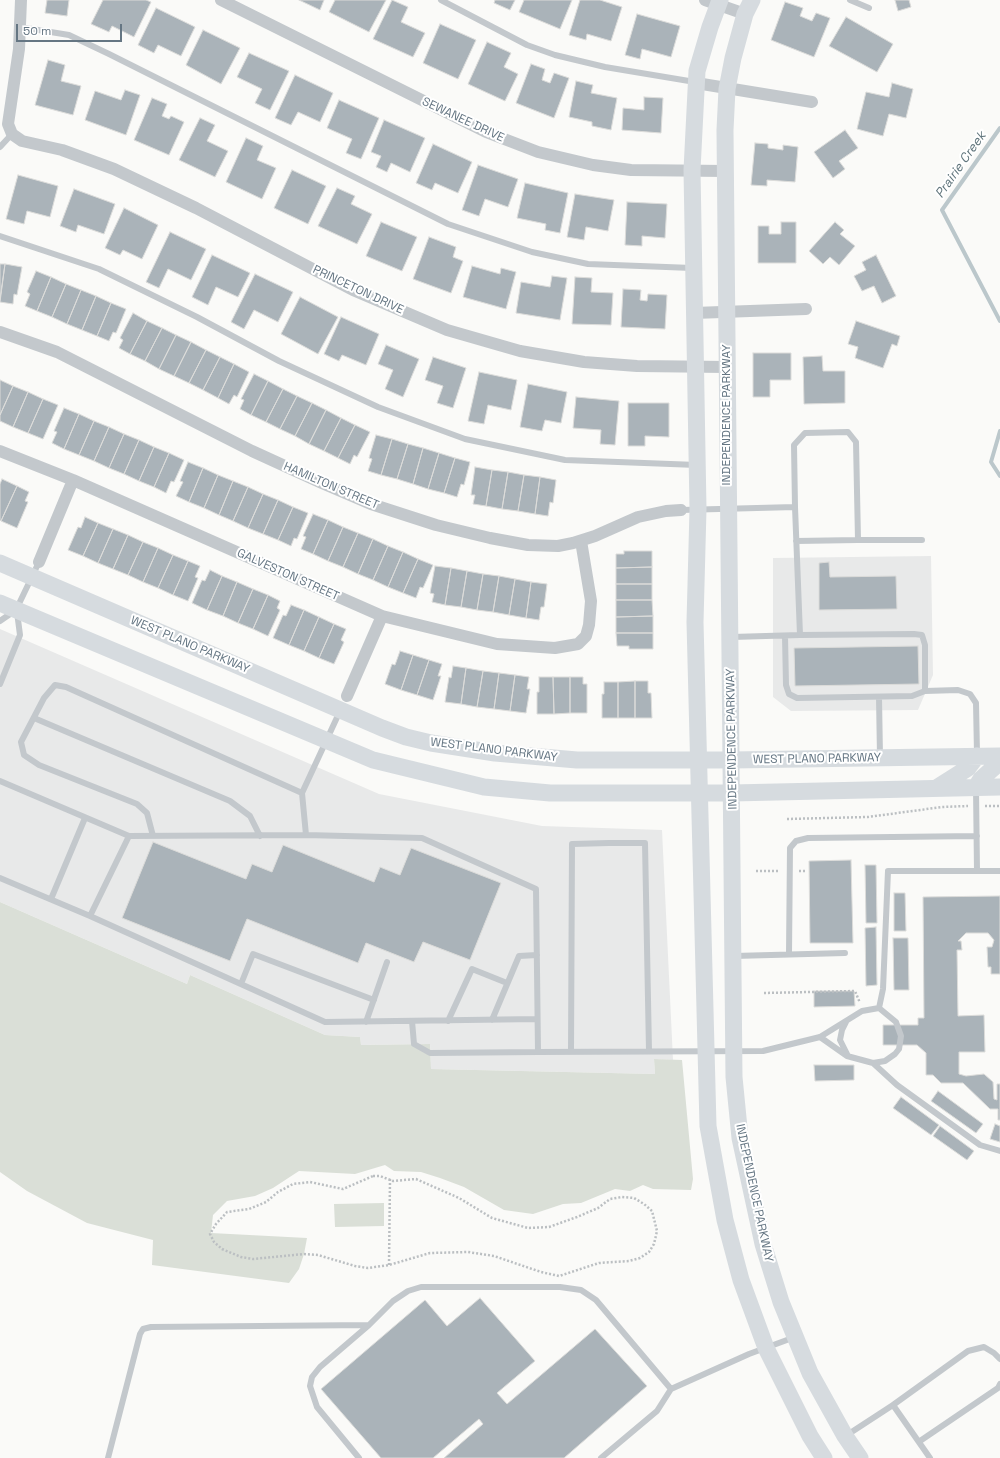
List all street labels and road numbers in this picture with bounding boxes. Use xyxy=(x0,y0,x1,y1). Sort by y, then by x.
street label: SEWANEE DRIVE xyxy=(420,95,506,145)
street label: PRINCETON DRIVE xyxy=(310,263,406,317)
street label: INDEPENDENCE PARKWAY xyxy=(720,345,734,485)
street label: HAMILTON STREET xyxy=(281,459,381,513)
street label: GALVESTON STREET xyxy=(235,546,341,604)
street label: WEST PLANO PARKWAY xyxy=(128,613,252,677)
street label: INDEPENDENCE PARKWAY xyxy=(724,668,740,810)
street label: WEST PLANO PARKWAY xyxy=(430,735,558,765)
street label: WEST PLANO PARKWAY xyxy=(753,751,881,767)
street label: INDEPENDENCE PARKWAY xyxy=(732,1123,776,1263)

